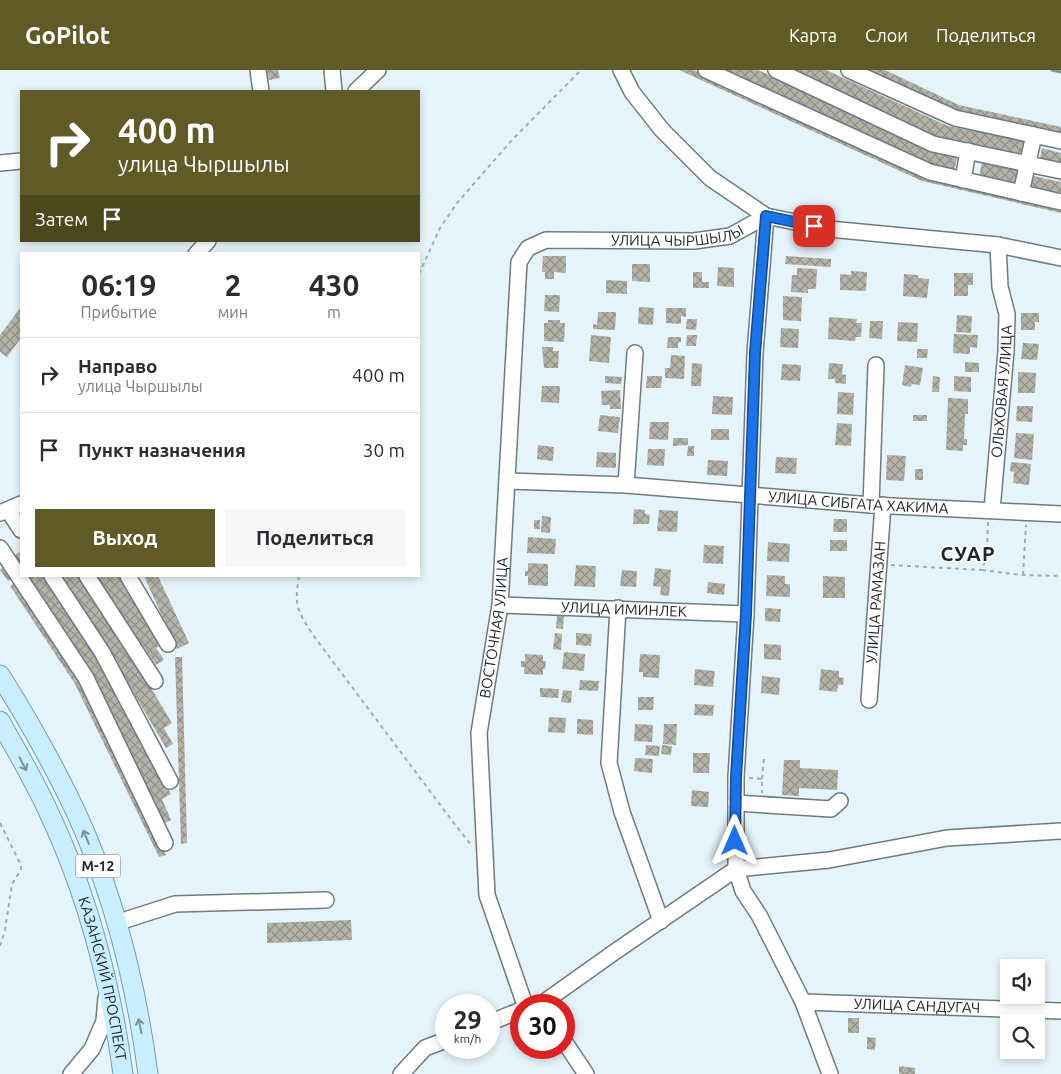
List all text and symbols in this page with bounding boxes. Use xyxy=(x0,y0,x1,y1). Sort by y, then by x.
text: GoPilot xyxy=(25,22,110,49)
text: Карта xyxy=(789,25,837,45)
text: Слои xyxy=(865,25,908,45)
text: Поделиться xyxy=(936,25,1036,45)
icon: right xyxy=(35,110,100,175)
text: 400 m xyxy=(118,110,216,150)
text: улица Чыршылы xyxy=(118,151,290,176)
icon: arrive xyxy=(98,205,126,233)
pin xyxy=(793,205,835,247)
text: Затем xyxy=(35,208,88,230)
icon: arrive xyxy=(800,212,828,240)
street label: УЛИЦА ЧЫРШЫЛЫ xyxy=(611,221,746,249)
text: 06:19 xyxy=(81,268,156,302)
text: 2 xyxy=(224,268,241,302)
text: 430 xyxy=(309,268,359,302)
text: Прибытие xyxy=(81,303,157,321)
text: мин xyxy=(218,303,248,321)
text: m xyxy=(327,303,341,321)
street label: ОЛЬХОВАЯ УЛИЦА xyxy=(988,324,1015,459)
text: Направо xyxy=(78,355,158,377)
icon: right xyxy=(35,361,63,389)
text: 400 m xyxy=(352,364,405,386)
text: улица Чыршылы xyxy=(78,377,203,395)
icon: arrive xyxy=(35,436,63,464)
text: Пункт назначения xyxy=(78,439,246,461)
text: 30 m xyxy=(363,439,405,461)
street label: УЛИЦА СИБГАТА ХАКИМА xyxy=(767,488,949,517)
button: Выход xyxy=(35,509,215,567)
button: Поделиться xyxy=(225,509,405,567)
street label: УЛИЦА РАМАЗАН xyxy=(863,540,888,664)
district label: СУАР xyxy=(940,542,996,565)
street label: ВОСТОЧНАЯ УЛИЦА xyxy=(476,556,511,700)
street label: УЛИЦА ИМИНЛЕК xyxy=(561,598,687,620)
one-way arrow xyxy=(19,756,29,771)
position arrow xyxy=(708,814,760,866)
one-way arrow xyxy=(80,830,90,845)
road number: М-12 xyxy=(76,854,120,878)
street label: КАЗАНСКИЙ ПРОСПЕКТ xyxy=(75,894,130,1062)
map controls xyxy=(1000,959,1045,1059)
button: sound xyxy=(1000,959,1045,1004)
speed limit sign: 30 xyxy=(510,994,575,1059)
street label: УЛИЦА САНДУГАЧ xyxy=(853,995,981,1016)
text: 29 xyxy=(453,1006,482,1034)
button: search xyxy=(1000,1014,1045,1059)
one-way arrow xyxy=(135,1018,145,1034)
text: km/h xyxy=(454,1032,481,1045)

